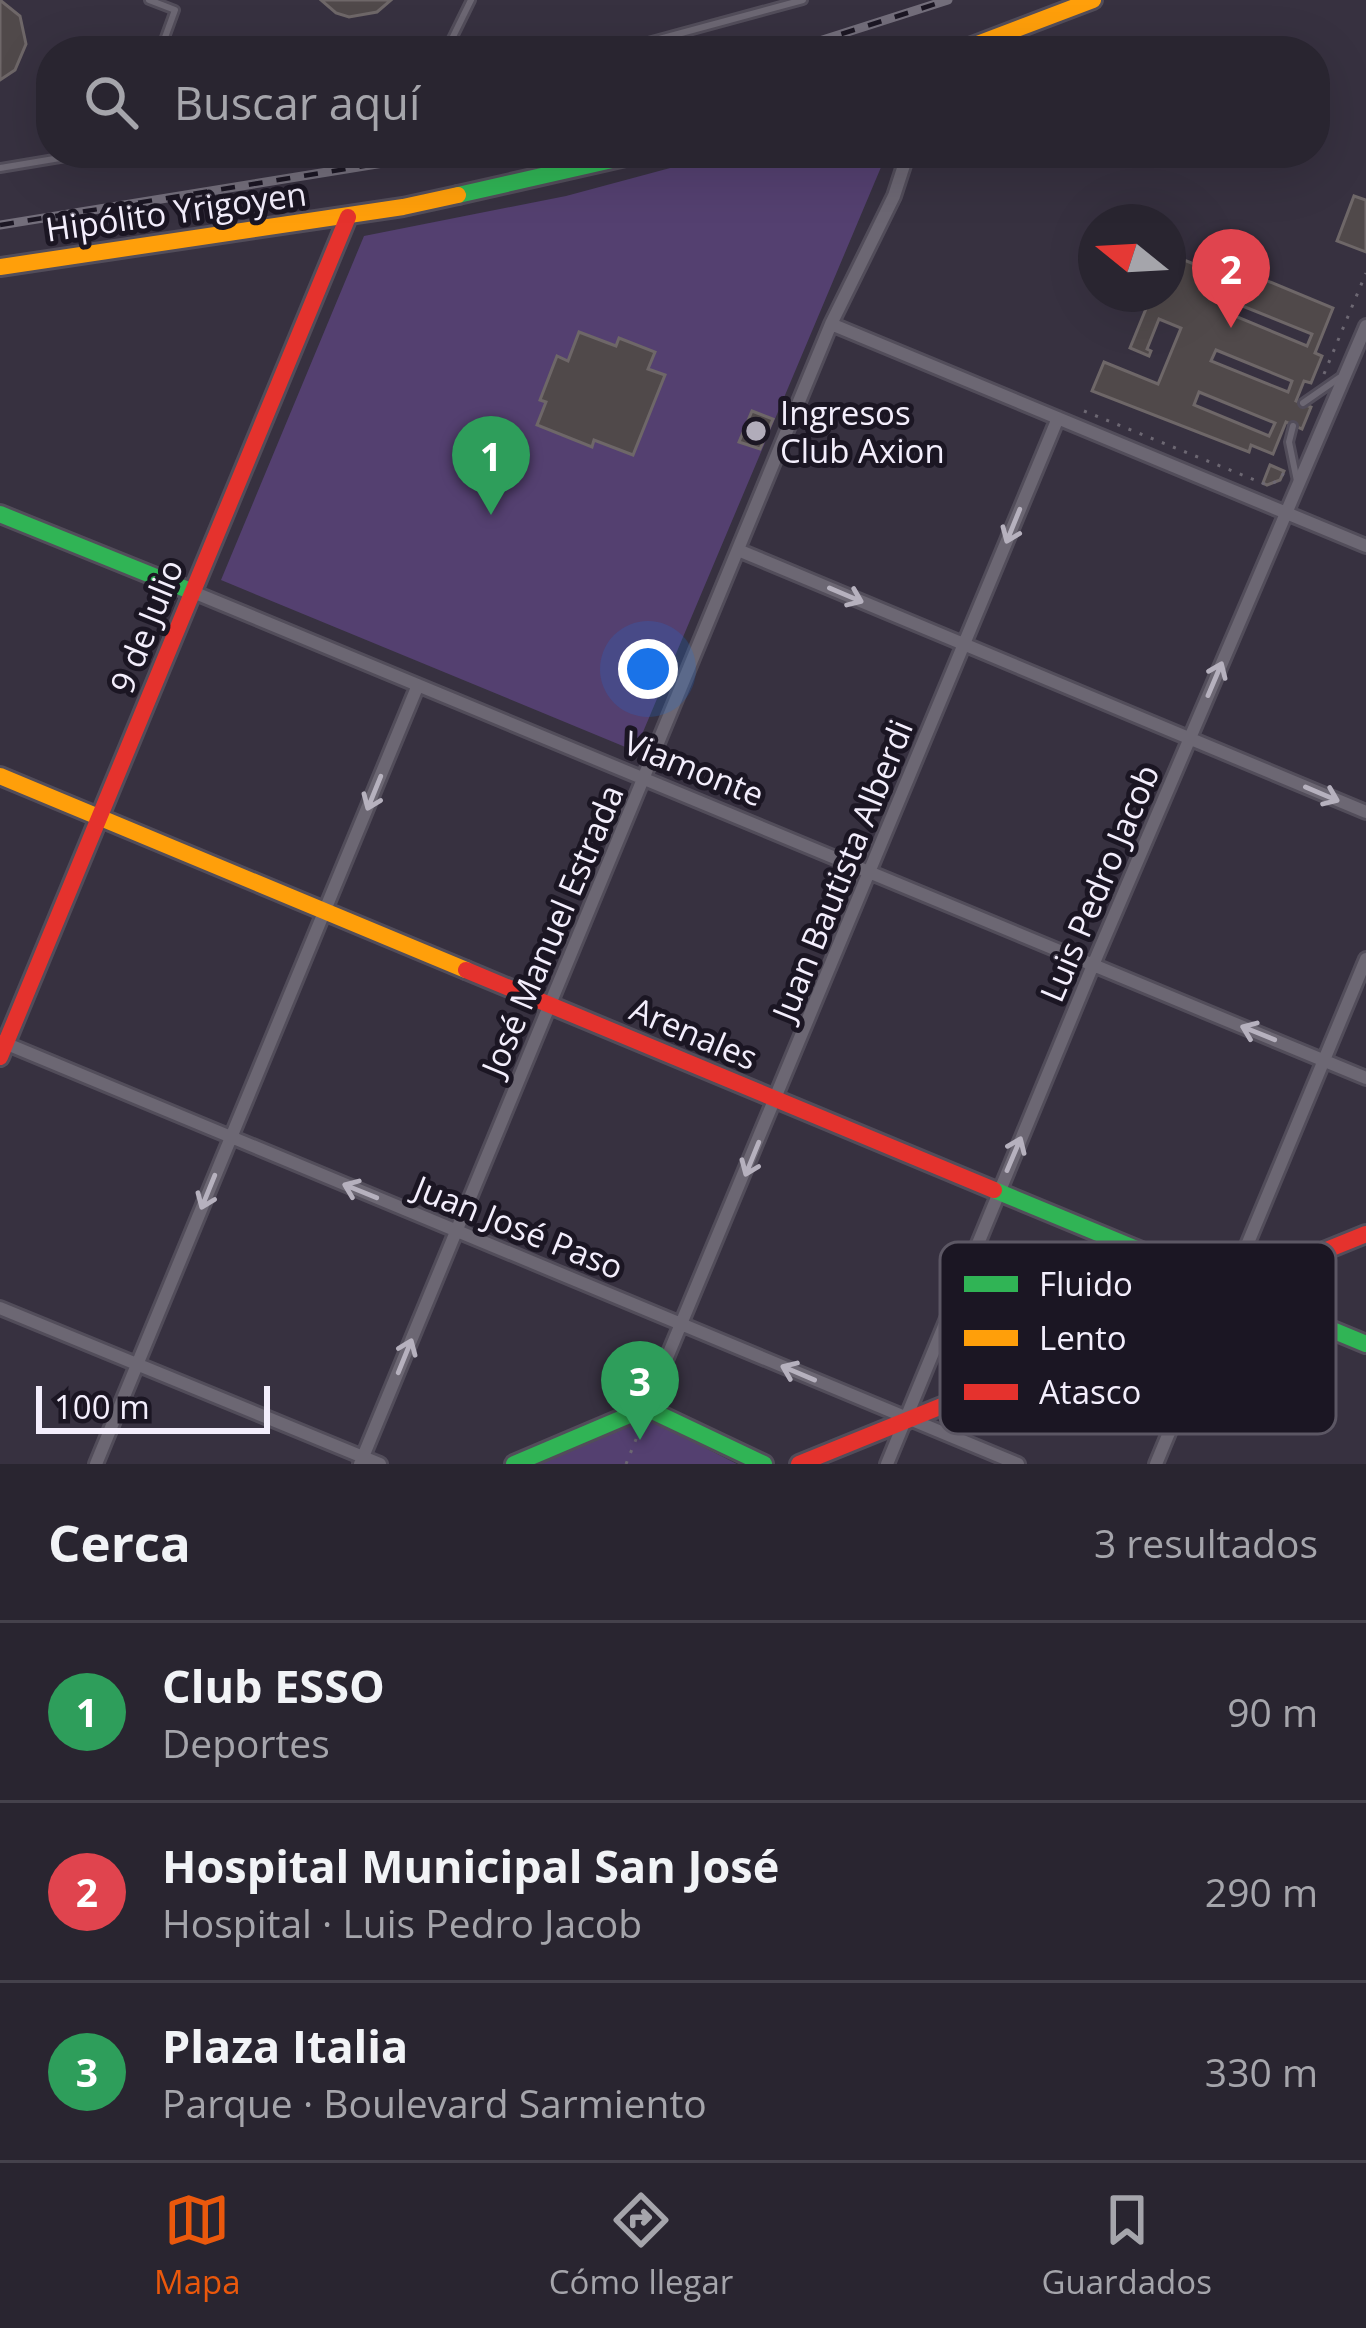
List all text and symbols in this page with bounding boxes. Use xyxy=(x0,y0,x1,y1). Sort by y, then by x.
search box xyxy=(36,36,1330,168)
icon: search xyxy=(78,69,144,135)
text: Buscar aquí xyxy=(174,72,420,133)
street label: Hipólito Yrigoyen xyxy=(43,170,309,252)
north arrow xyxy=(1078,204,1186,312)
pin: 2 xyxy=(1192,229,1270,328)
place label: Ingresos Club Axion xyxy=(780,390,945,473)
pin: 1 xyxy=(452,416,530,515)
marker: Ingresos Club Axion xyxy=(743,418,769,444)
one-way arrow xyxy=(1001,507,1022,544)
street label: 9 de Julio xyxy=(99,553,193,699)
one-way arrow xyxy=(826,586,863,607)
your location xyxy=(618,639,678,699)
one-way arrow xyxy=(1206,661,1227,698)
street label: Juan Bautista Alberdi xyxy=(760,713,923,1030)
street label: Viamonte xyxy=(617,720,771,816)
street label: Luis Pedro Jacob xyxy=(1029,757,1169,1009)
one-way arrow xyxy=(361,774,383,810)
street label: José Manuel Estrada xyxy=(469,778,634,1085)
one-way arrow xyxy=(1303,785,1340,806)
street label: Arenales xyxy=(624,986,764,1080)
one-way arrow xyxy=(1240,1021,1277,1042)
one-way arrow xyxy=(1005,1136,1026,1173)
one-way arrow xyxy=(740,1139,761,1176)
street label: Juan José Paso xyxy=(405,1164,630,1289)
one-way arrow xyxy=(196,1173,217,1210)
one-way arrow xyxy=(343,1179,380,1200)
legend xyxy=(940,1242,1336,1434)
text: Fluido xyxy=(1039,1261,1133,1306)
text: Lento xyxy=(1039,1315,1127,1360)
one-way arrow xyxy=(396,1338,417,1375)
pin: 3 xyxy=(601,1341,679,1440)
one-way arrow xyxy=(781,1361,818,1382)
text: Atasco xyxy=(1039,1369,1141,1414)
scale bar xyxy=(36,1380,270,1433)
text: 100 m xyxy=(54,1384,150,1429)
text: Cerca xyxy=(48,1507,191,1577)
text: 3 resultados xyxy=(1094,1516,1318,1569)
text: Club ESSO xyxy=(162,1655,385,1716)
text: 1 xyxy=(76,1685,98,1738)
text: 90 m xyxy=(1227,1685,1318,1738)
text: Deportes xyxy=(162,1716,330,1769)
text: Hospital Municipal San José xyxy=(162,1835,779,1896)
text: 2 xyxy=(76,1865,98,1918)
text: 290 m xyxy=(1205,1865,1318,1918)
text: Hospital · Luis Pedro Jacob xyxy=(162,1896,642,1949)
text: Plaza Italia xyxy=(162,2015,408,2076)
text: 3 xyxy=(76,2045,98,2098)
text: 330 m xyxy=(1205,2045,1318,2098)
text: Parque · Boulevard Sarmiento xyxy=(162,2076,707,2129)
tab: Mapa xyxy=(154,2187,241,2304)
tab: Cómo llegar xyxy=(549,2187,733,2304)
tab: Guardados xyxy=(1042,2187,1212,2304)

